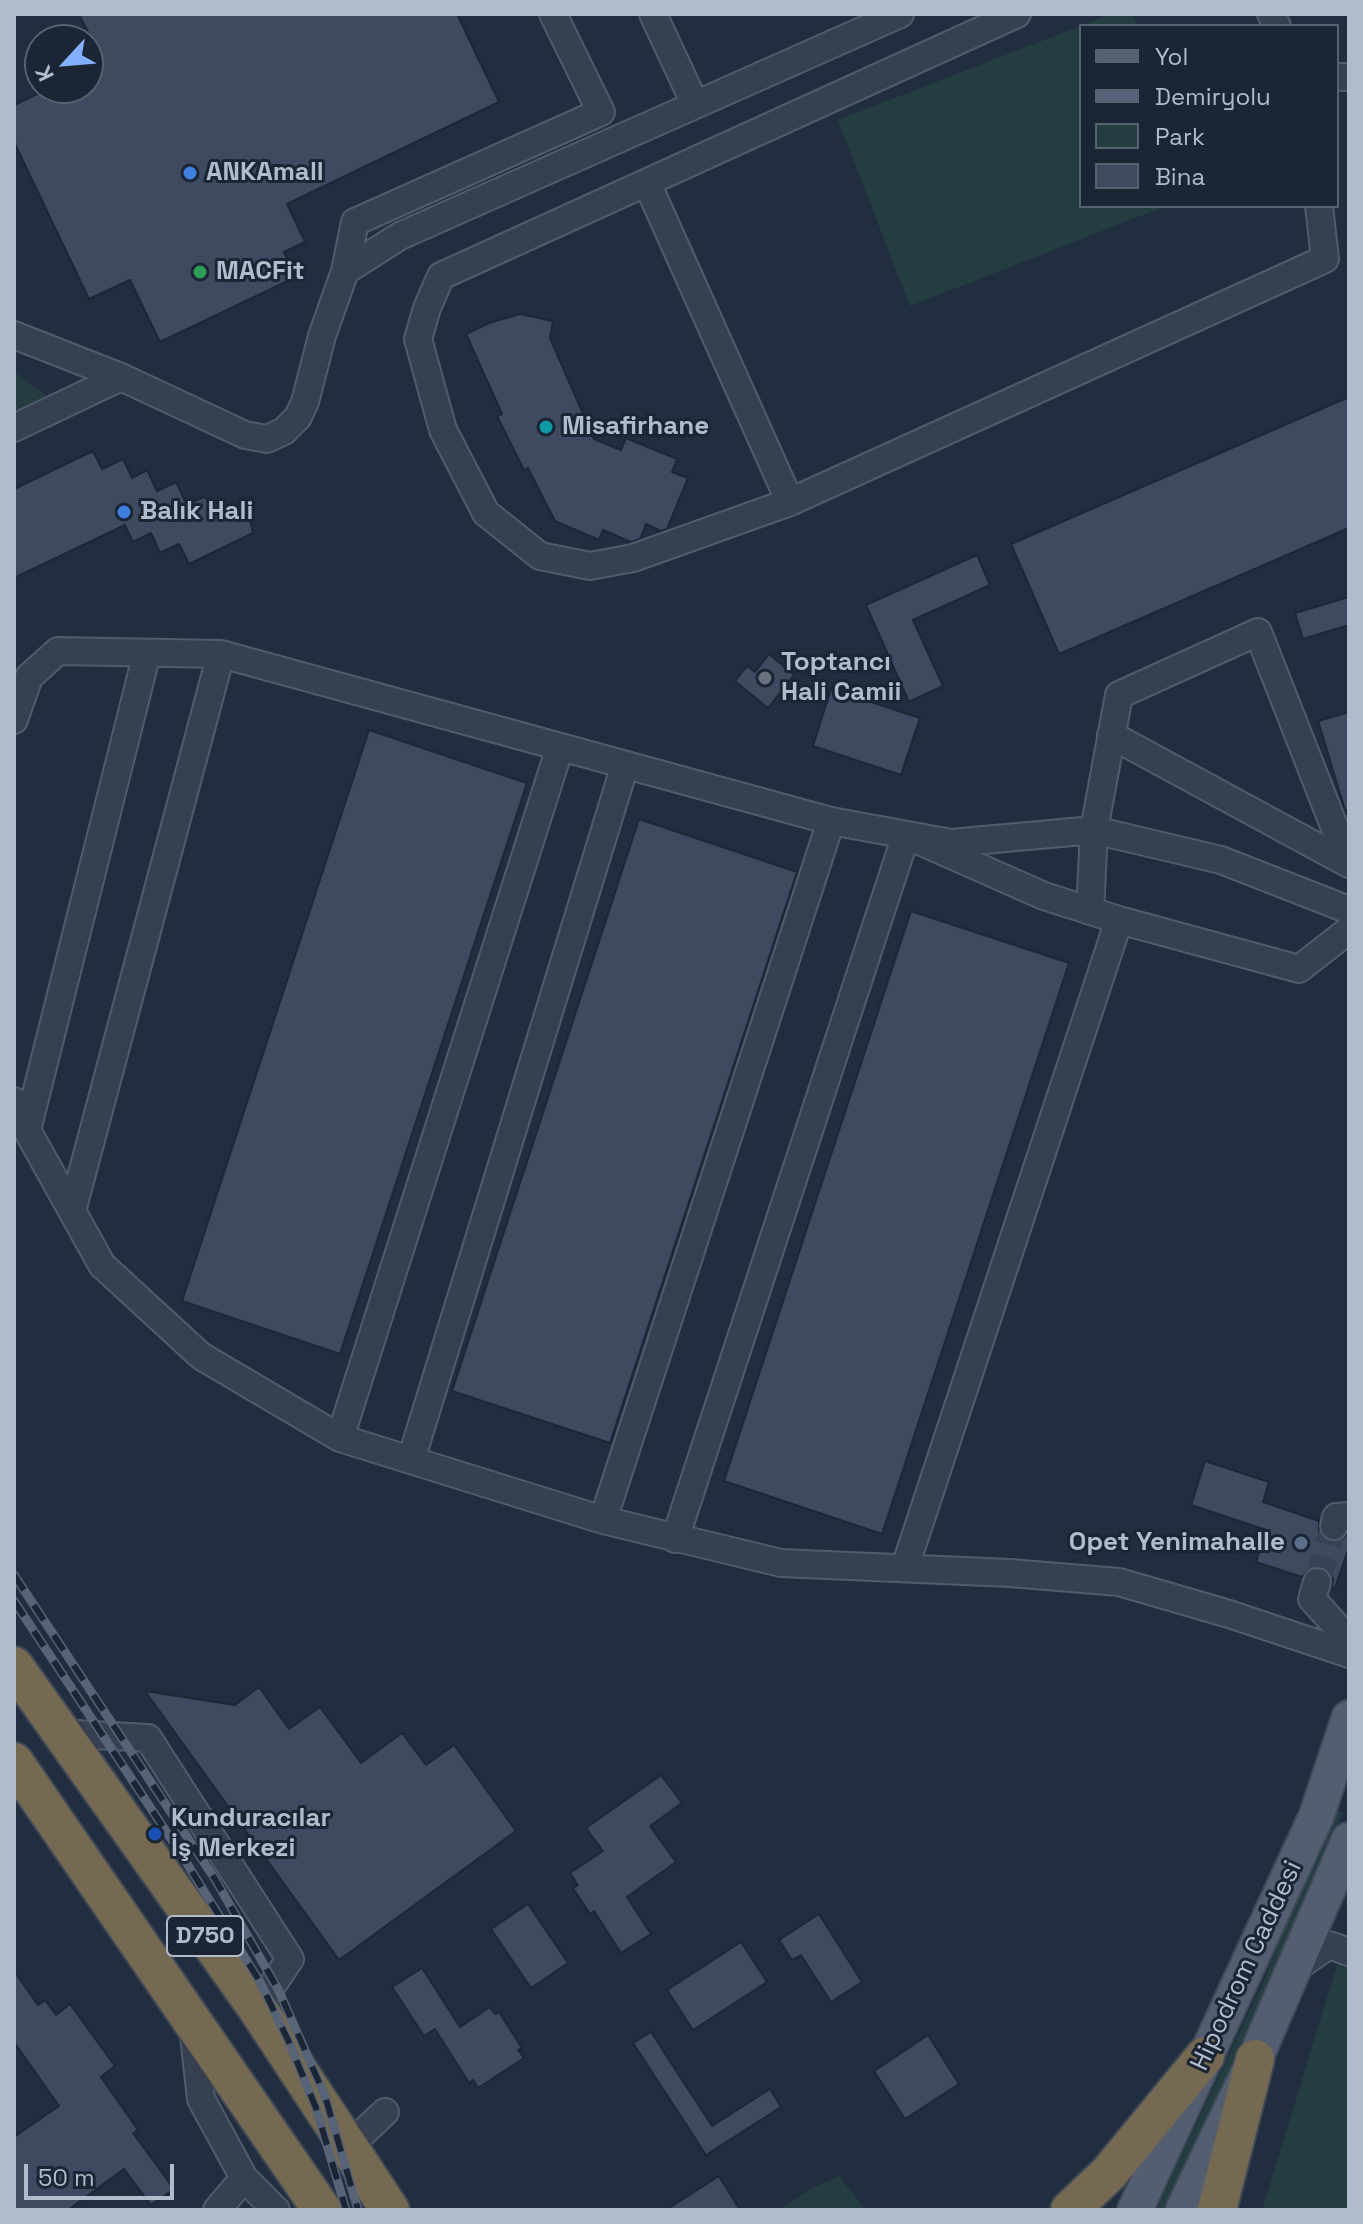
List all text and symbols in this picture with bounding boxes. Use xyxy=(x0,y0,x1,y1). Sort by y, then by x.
north arrow xyxy=(24,24,104,104)
legend xyxy=(1079,24,1339,208)
text: Yol xyxy=(1155,41,1188,72)
text: K xyxy=(29,61,60,86)
text: Demiryolu xyxy=(1155,81,1271,112)
text: Park xyxy=(1155,121,1205,152)
place label: ANKAmall xyxy=(206,157,324,189)
text: Bina xyxy=(1155,161,1205,192)
marker: ANKAmall xyxy=(181,164,199,182)
place label: MACFit xyxy=(216,256,305,288)
marker: MACFit xyxy=(191,263,209,281)
place label: Misafirhane xyxy=(562,411,709,443)
marker: Misafirhane xyxy=(537,418,555,436)
place label: Balık Hali xyxy=(140,496,253,528)
marker: Balık Hali xyxy=(115,503,133,521)
place label: Toptancı Hali Camii xyxy=(781,647,901,708)
marker: Toptancı Hali Camii xyxy=(756,669,774,687)
place label: Opet Yenimahalle xyxy=(1069,1527,1285,1559)
marker: Opet Yenimahalle xyxy=(1292,1534,1310,1552)
place label: Kunduracılar İş Merkezi xyxy=(171,1803,331,1864)
marker: Kunduracılar İş Merkezi xyxy=(146,1825,164,1843)
street label: Hipodrom Caddesi xyxy=(1185,1856,1309,2076)
road number: D750 xyxy=(167,1916,243,1956)
scale bar xyxy=(28,2148,178,2198)
text: 50 m xyxy=(38,2162,95,2193)

